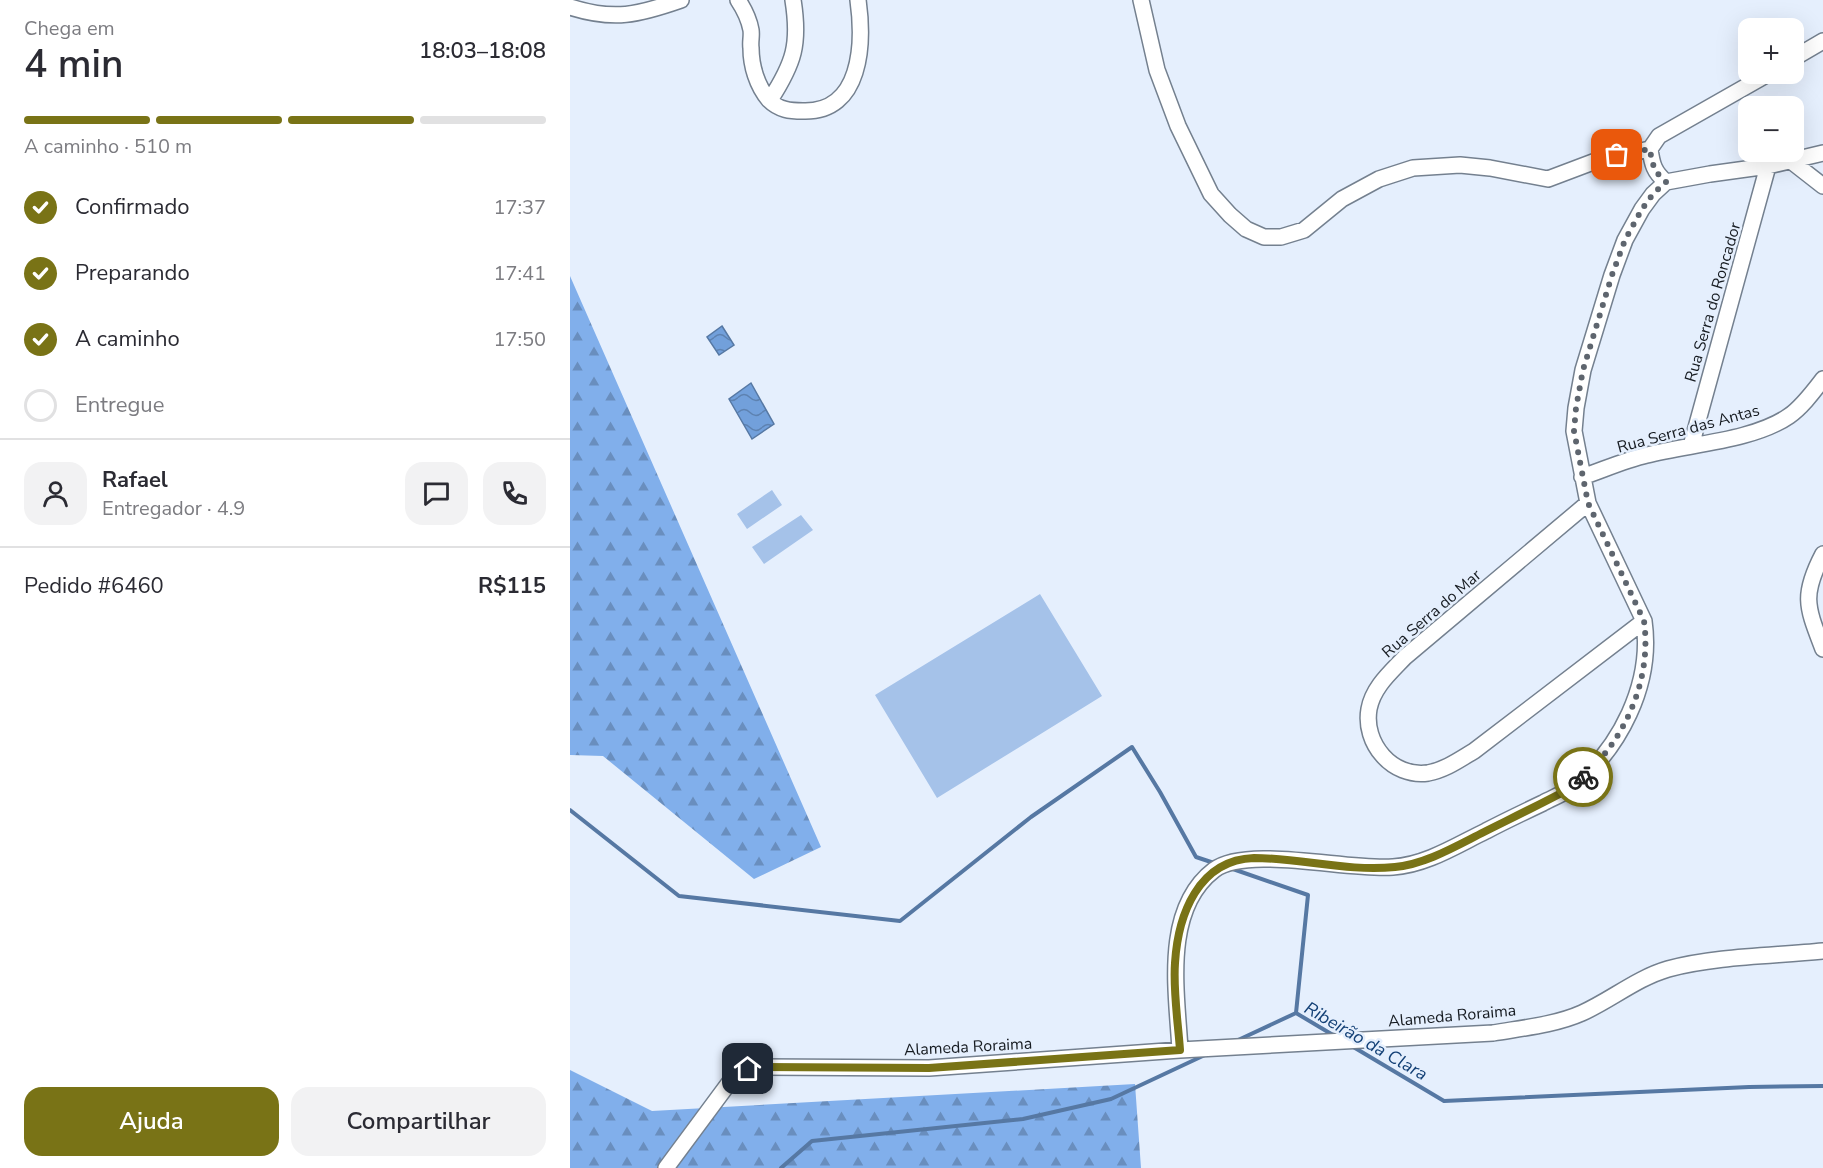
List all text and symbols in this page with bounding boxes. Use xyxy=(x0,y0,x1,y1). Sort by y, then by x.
text: Chega em xyxy=(24,15,115,42)
map controls xyxy=(1738,18,1804,162)
button: + xyxy=(1738,18,1804,84)
text: 18:03–18:08 xyxy=(419,36,546,66)
text: 4 min xyxy=(24,38,123,91)
button: − xyxy=(1738,96,1804,162)
pin xyxy=(1591,129,1642,180)
text: A caminho · 510 m xyxy=(24,133,192,160)
icon: bag xyxy=(1600,138,1633,171)
icon: check xyxy=(24,191,57,224)
text: Confirmado xyxy=(75,192,190,222)
text: 17:37 xyxy=(493,194,546,221)
street label: Rua Serra do Roncador xyxy=(1680,220,1746,385)
icon: check xyxy=(24,257,57,290)
text: Preparando xyxy=(75,258,190,288)
text: 17:41 xyxy=(493,260,546,287)
icon: check xyxy=(24,323,57,356)
text: A caminho xyxy=(75,324,180,354)
text: 17:50 xyxy=(493,326,546,353)
text: Entregue xyxy=(75,390,164,420)
street label: Rua Serra das Antas xyxy=(1615,399,1762,459)
button: person xyxy=(24,462,87,525)
button: chat xyxy=(405,462,468,525)
button: phone xyxy=(483,462,546,525)
text: Rafael xyxy=(102,465,168,495)
text: Entregador · 4.9 xyxy=(102,495,245,522)
street label: Rua Serra do Mar xyxy=(1377,564,1486,663)
text: Pedido #6460 xyxy=(24,571,164,601)
text: R$115 xyxy=(478,571,546,601)
courier xyxy=(1553,747,1613,807)
icon: bike xyxy=(1567,761,1600,794)
water label: Ribeirão da Clara xyxy=(1300,996,1432,1086)
street label: Alameda Roraima xyxy=(1387,999,1517,1033)
street label: Alameda Roraima xyxy=(903,1033,1033,1061)
pin xyxy=(722,1043,773,1094)
icon: home xyxy=(731,1052,764,1085)
button: Ajuda xyxy=(24,1087,279,1156)
button: Compartilhar xyxy=(291,1087,546,1156)

